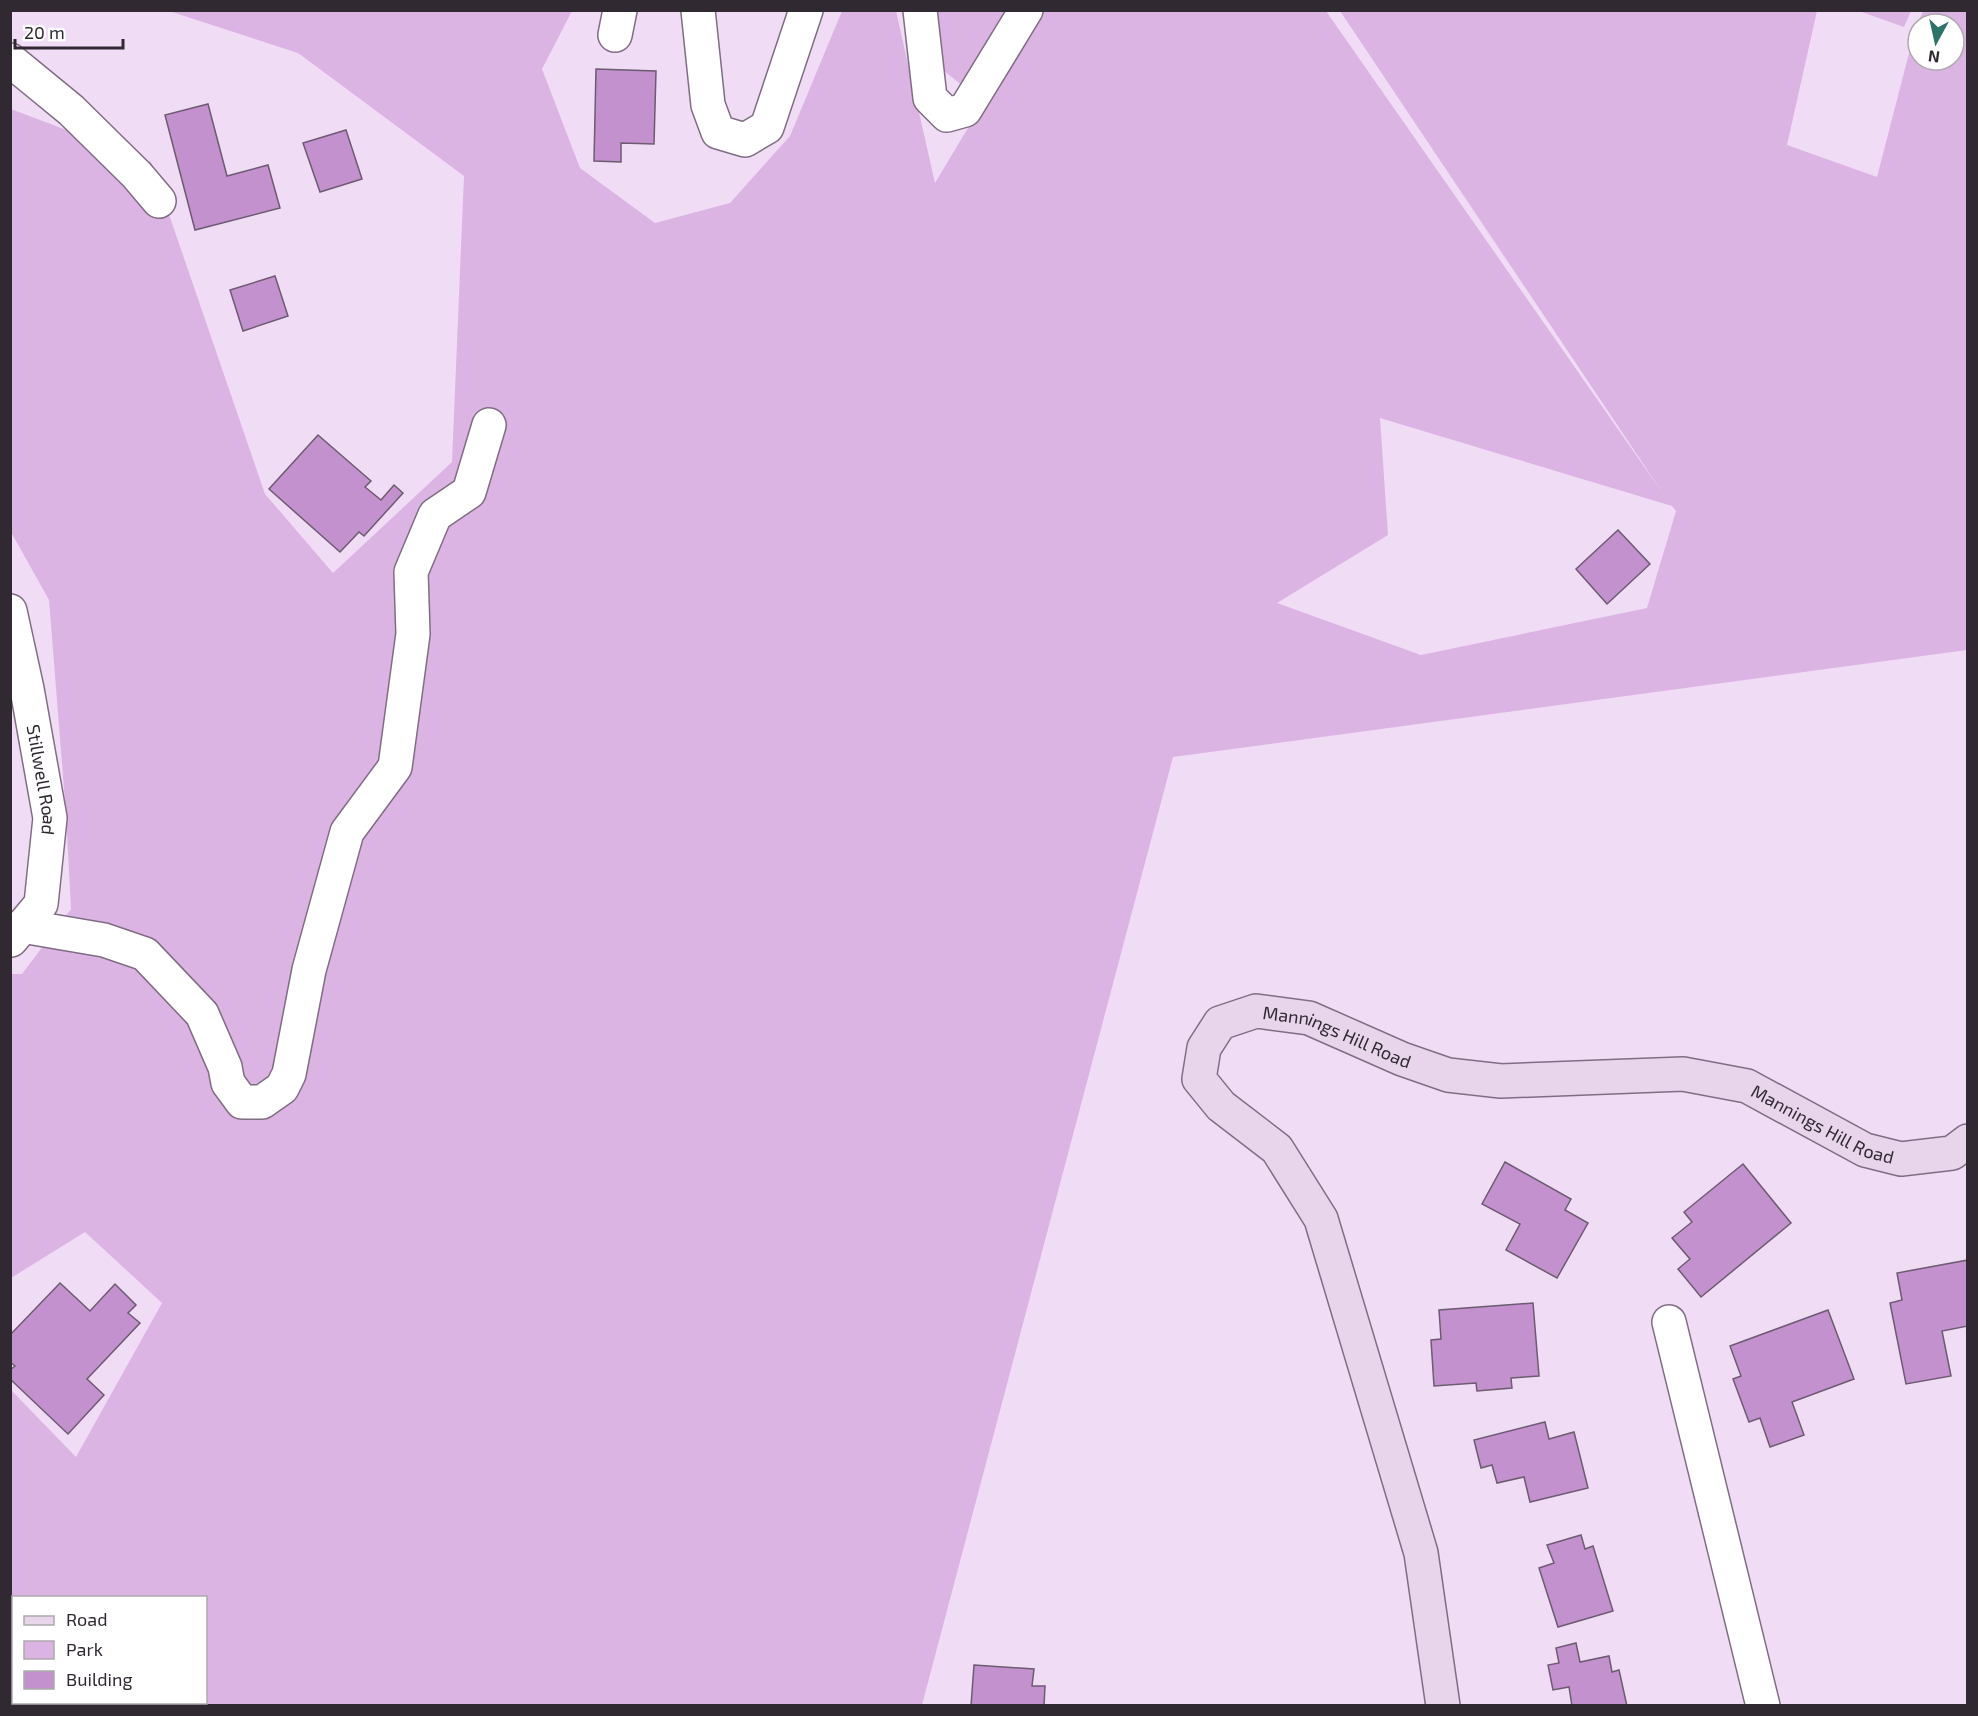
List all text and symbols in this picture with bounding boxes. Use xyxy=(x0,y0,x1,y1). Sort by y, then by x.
scale bar xyxy=(15,12,123,50)
north arrow xyxy=(1906,12,1966,72)
text: 20 m xyxy=(24,21,65,43)
text: N xyxy=(1927,47,1941,68)
street label: Stillwell Road xyxy=(23,723,61,836)
street label: Mannings Hill Road xyxy=(1262,1001,1414,1072)
street label: Mannings Hill Road xyxy=(1748,1080,1896,1168)
legend xyxy=(12,1596,207,1704)
text: Road xyxy=(66,1608,107,1630)
text: Park xyxy=(66,1638,103,1660)
text: Building xyxy=(66,1668,133,1690)

